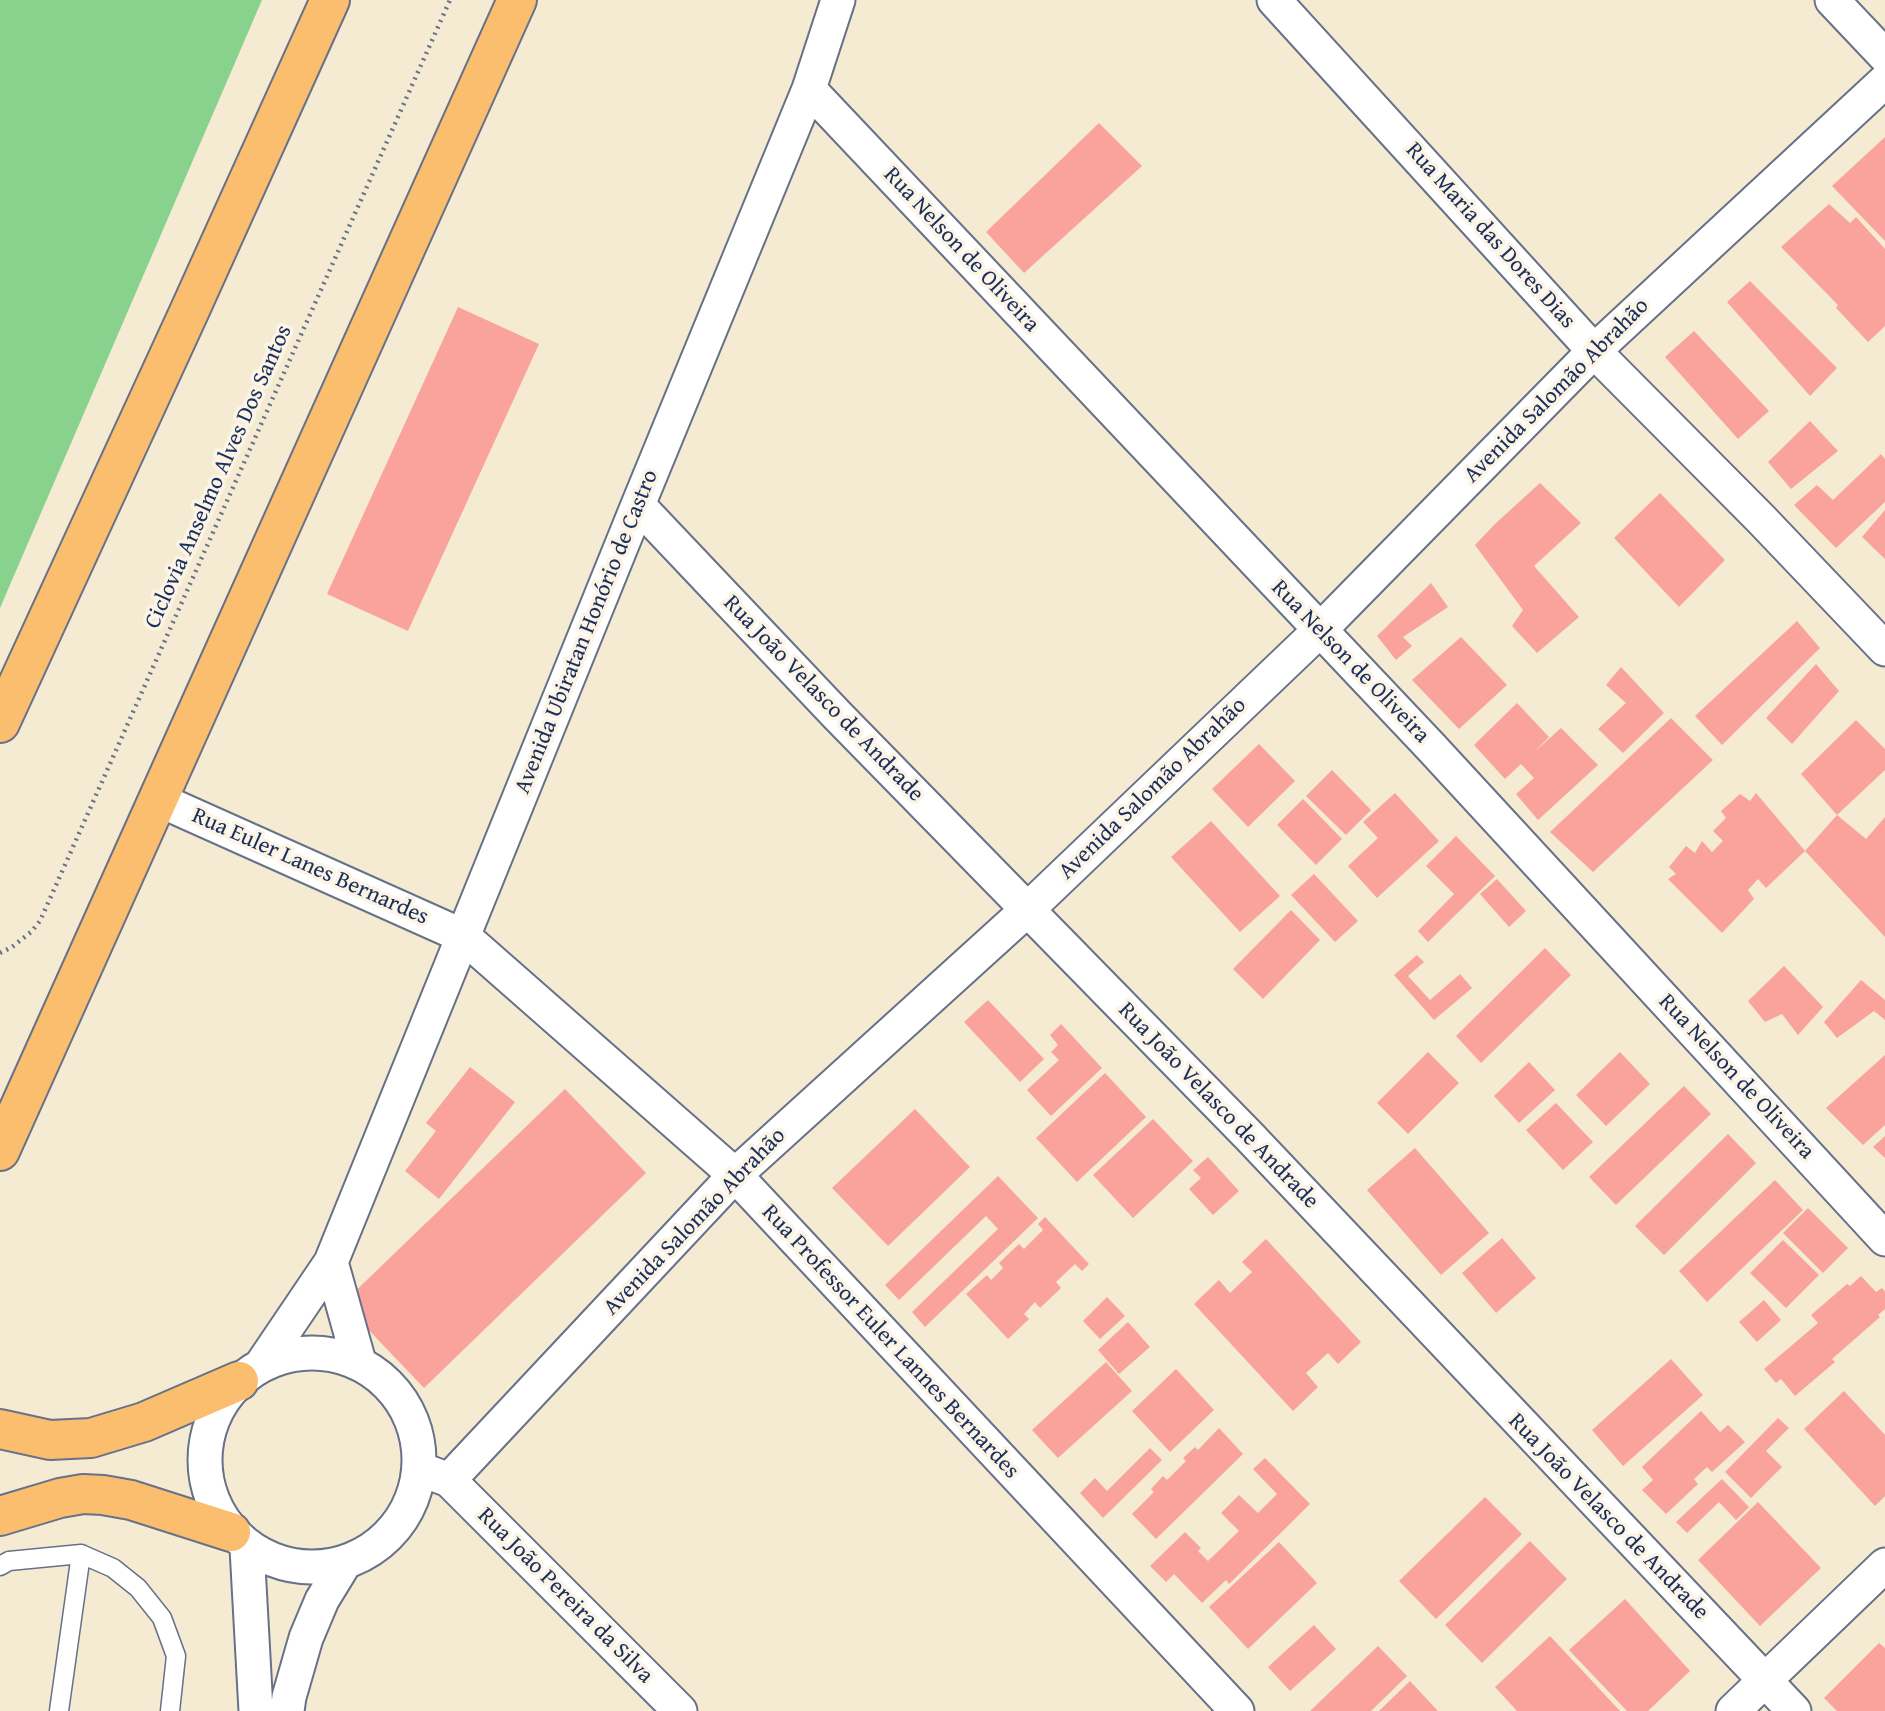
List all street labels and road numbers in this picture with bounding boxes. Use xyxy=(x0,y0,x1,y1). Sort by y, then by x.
street label: Rua Maria das Dores Dias xyxy=(1399,137,1581,335)
street label: Rua Nelson de Oliveira xyxy=(877,162,1045,338)
street label: Avenida Salomão Abrahão xyxy=(1459,293,1655,489)
street label: Ciclovia Anselmo Alves Dos Santos xyxy=(139,321,299,633)
street label: Avenida Ubiratan Honório de Castro xyxy=(509,466,665,798)
street label: Rua Nelson de Oliveira xyxy=(1265,575,1435,749)
street label: Rua João Velasco de Andrade xyxy=(717,590,929,808)
street label: Avenida Salomão Abrahão xyxy=(1053,692,1253,886)
street label: Rua Euler Lanes Bernardes xyxy=(187,802,433,932)
street label: Rua Nelson de Oliveira xyxy=(1652,989,1820,1165)
street label: Rua João Velasco de Andrade xyxy=(1112,997,1324,1215)
street label: Avenida Salomão Abrahão xyxy=(598,1122,792,1322)
street label: Rua Professor Euler Lannes Bernardes xyxy=(755,1199,1025,1485)
street label: Rua João Velasco de Andrade xyxy=(1502,1408,1714,1626)
street label: Rua João Pereira da Silva xyxy=(471,1502,659,1690)

